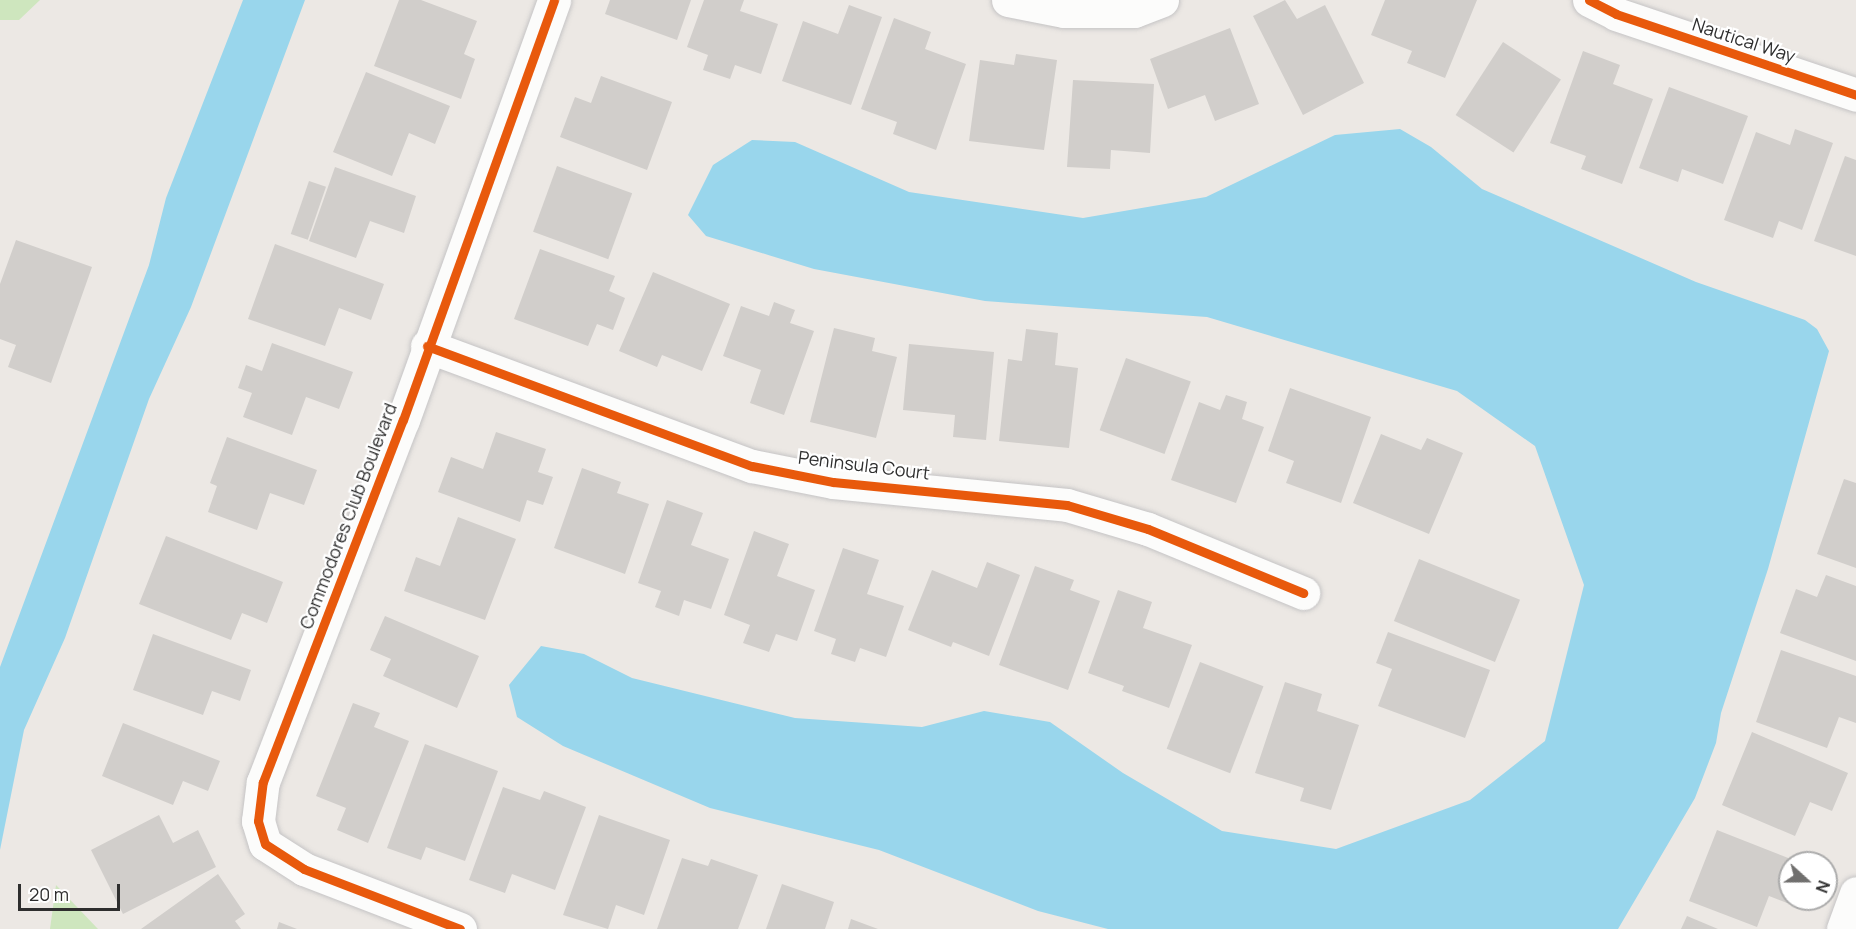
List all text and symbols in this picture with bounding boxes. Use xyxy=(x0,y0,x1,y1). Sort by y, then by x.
street label: Nautical Way xyxy=(1690,13,1798,67)
street label: Commodores Club Boulevard xyxy=(295,400,401,632)
street label: Peninsula Court xyxy=(797,446,931,484)
north arrow xyxy=(1778,851,1838,911)
scale bar xyxy=(21,872,123,910)
text: N xyxy=(1811,877,1835,896)
text: 20 m xyxy=(29,882,69,906)

